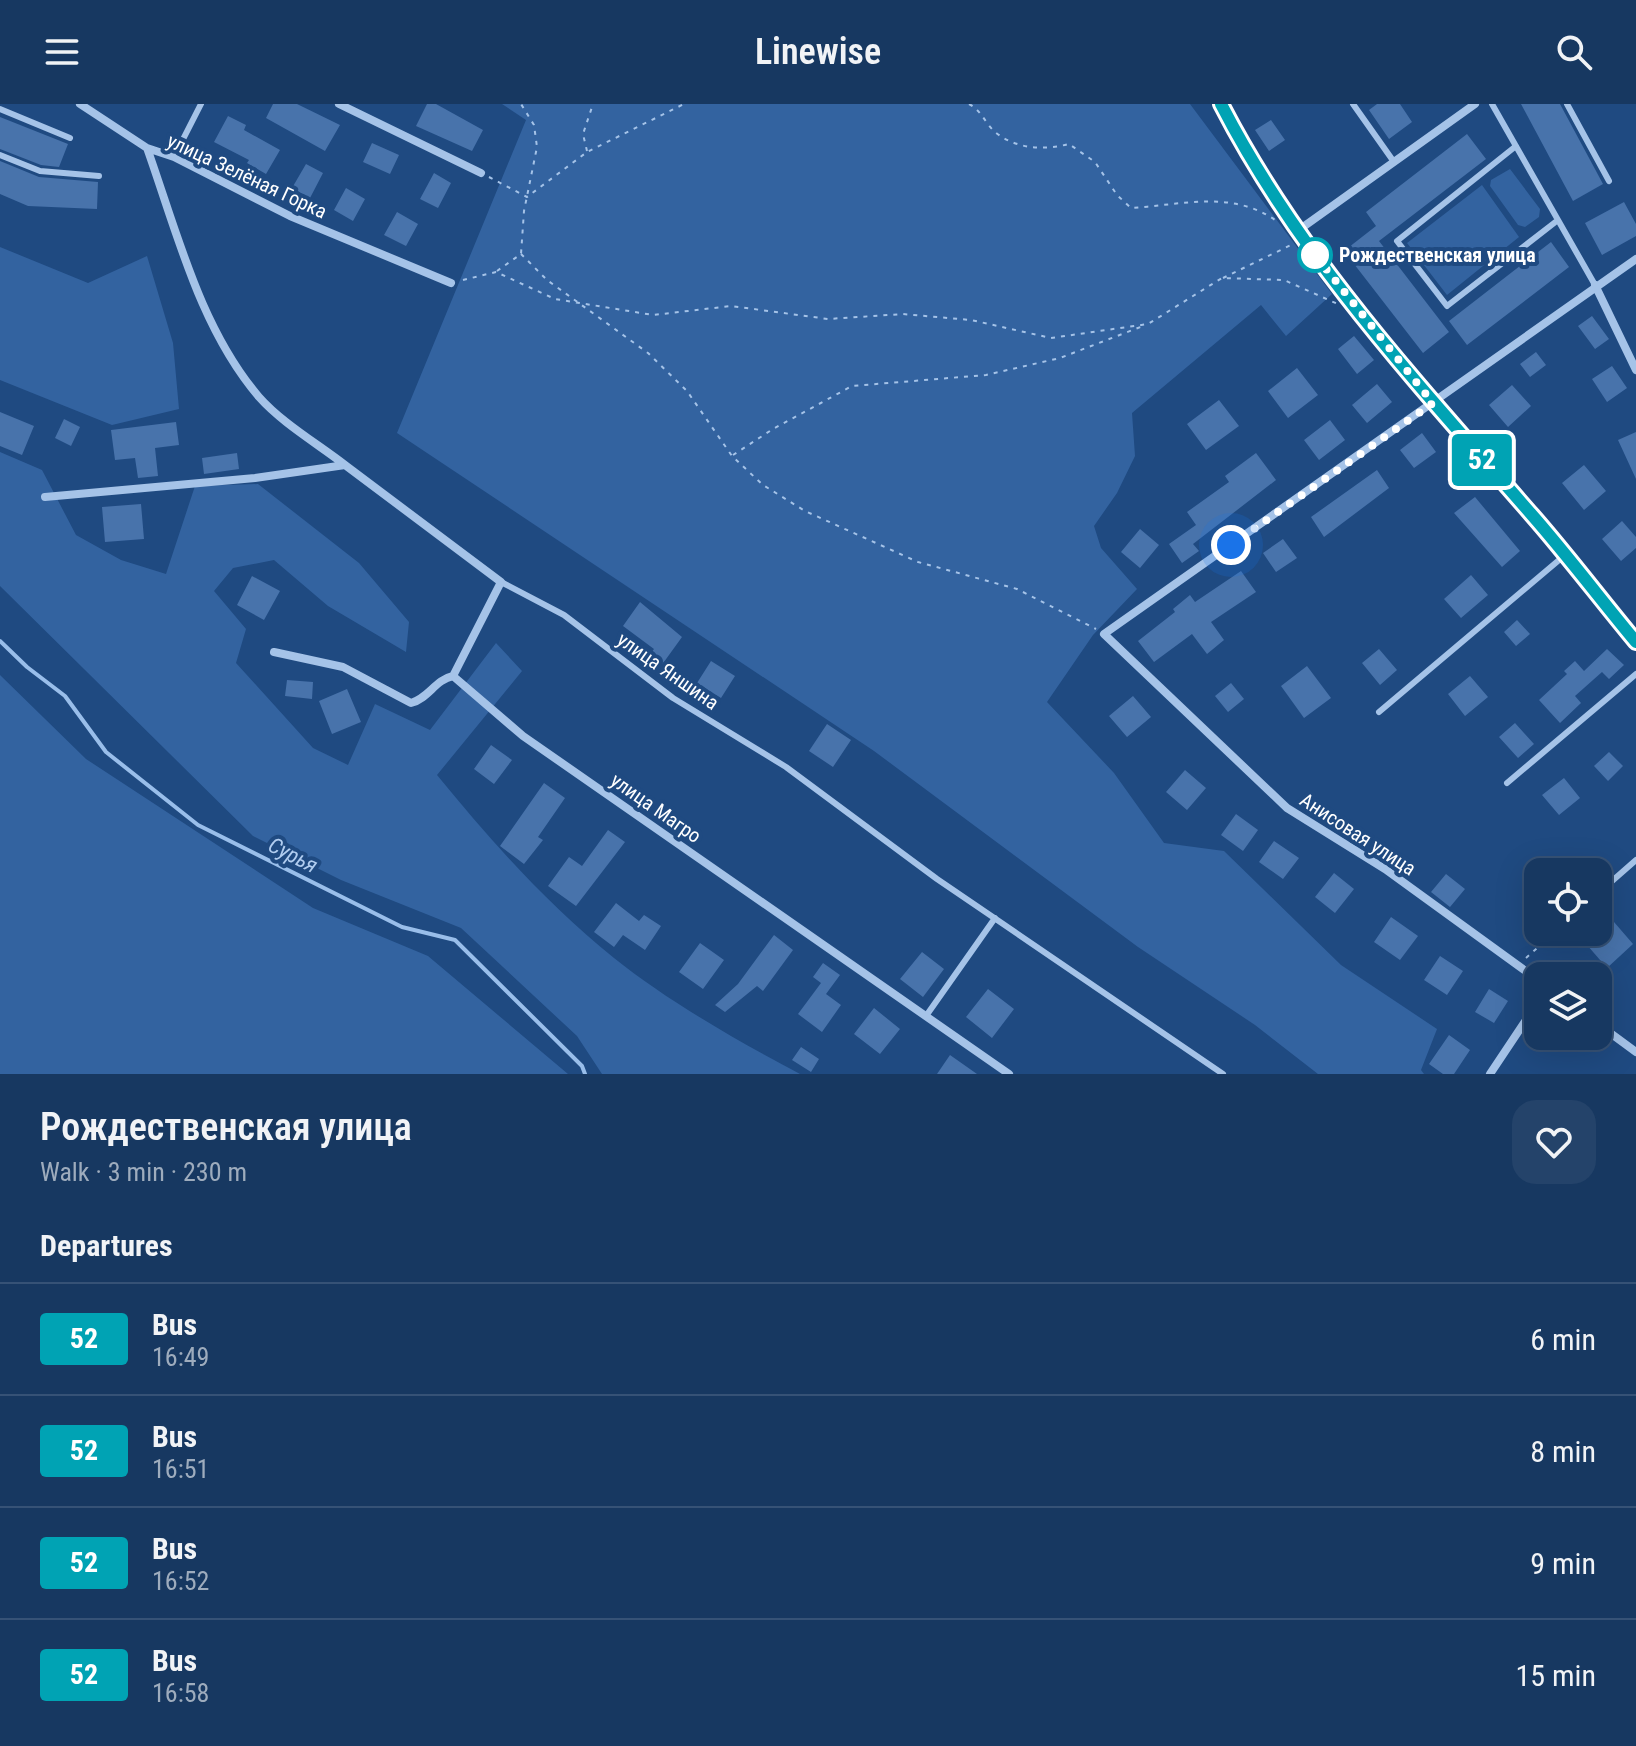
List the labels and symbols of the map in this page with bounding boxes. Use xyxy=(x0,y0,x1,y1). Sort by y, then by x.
street label: улица Зелёная Горка xyxy=(163,129,331,223)
marker: Рождественская улица xyxy=(1298,238,1332,272)
place label: Рождественская улица xyxy=(1339,243,1536,267)
line badge: 52 xyxy=(1446,434,1518,486)
your location xyxy=(1211,525,1251,565)
street label: улица Яншина xyxy=(613,627,723,715)
street label: улица Магро xyxy=(606,768,706,848)
street label: Анисовая улица xyxy=(1296,788,1420,880)
water label: Сурья xyxy=(264,832,322,878)

